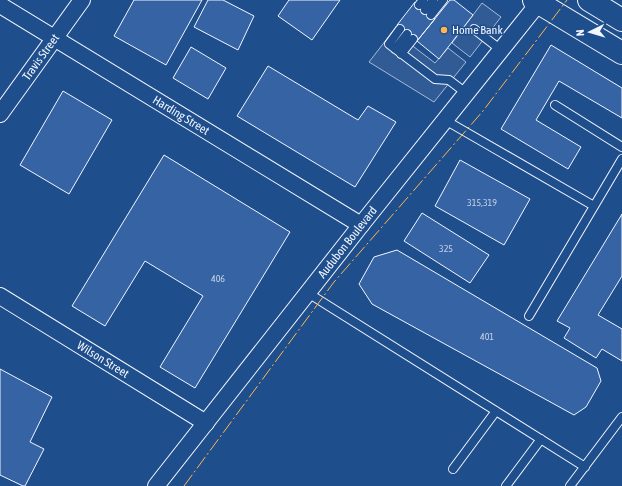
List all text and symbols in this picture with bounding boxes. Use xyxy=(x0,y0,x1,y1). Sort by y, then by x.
north arrow xyxy=(570,12,610,52)
place label: Home Bank xyxy=(452,23,503,37)
marker: Home Bank xyxy=(439,25,449,35)
text: N xyxy=(574,29,586,37)
street label: Travis Street xyxy=(20,31,62,83)
street label: Harding Street xyxy=(150,93,212,138)
house number: 315,319 xyxy=(467,197,497,208)
street label: Audubon Boulevard xyxy=(315,204,380,281)
house number: 325 xyxy=(439,243,453,254)
house number: 406 xyxy=(211,273,225,284)
house number: 401 xyxy=(480,331,494,342)
street label: Wilson Street xyxy=(74,338,132,381)

